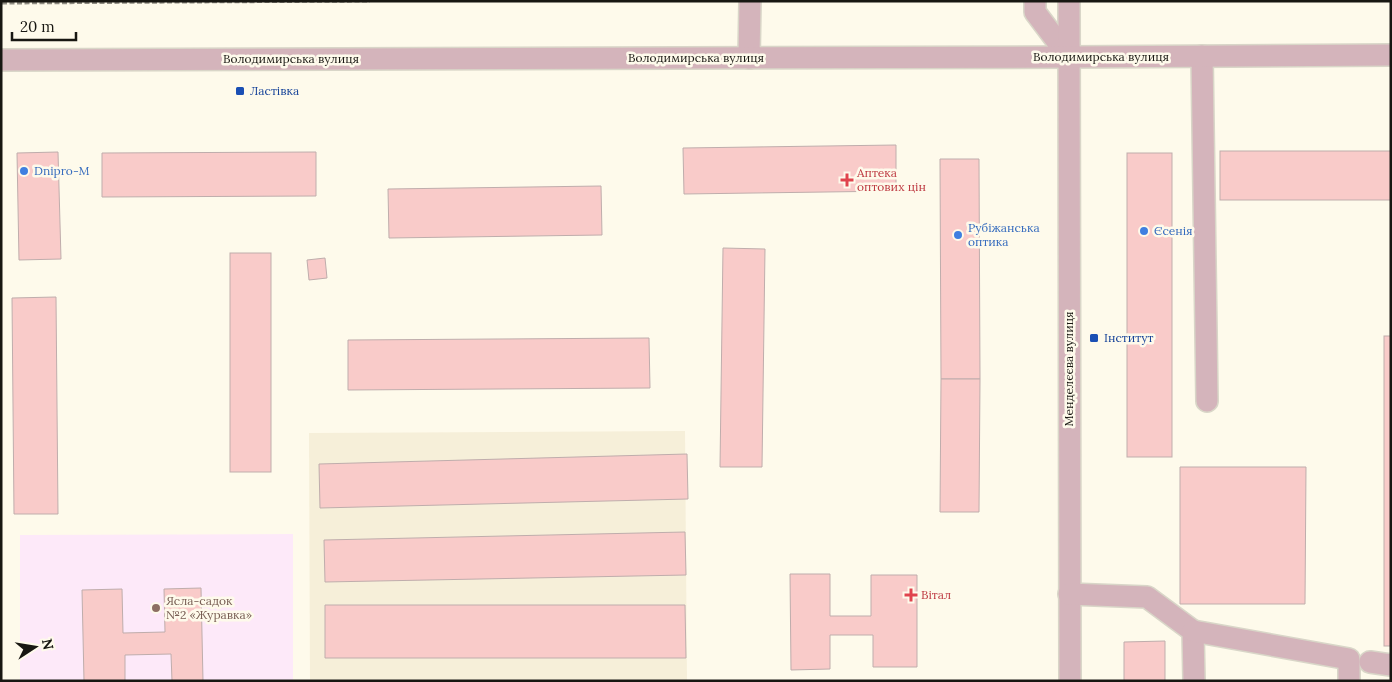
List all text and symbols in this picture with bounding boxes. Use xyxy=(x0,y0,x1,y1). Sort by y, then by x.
scale bar xyxy=(12,10,76,42)
text: 20 m xyxy=(20,17,55,36)
street label: Володимирська вулиця xyxy=(1033,49,1169,64)
street label: Володимирська вулиця xyxy=(628,50,764,65)
street label: Володимирська вулиця xyxy=(223,51,359,66)
place label: Ластівка xyxy=(250,83,299,98)
marker: Ластівка xyxy=(234,85,246,97)
place label: Dnipro-M xyxy=(34,163,90,178)
marker: Dnipro-M xyxy=(18,165,30,177)
place label: Аптека оптових цін xyxy=(856,165,926,194)
marker: Аптека оптових цін xyxy=(841,174,853,186)
place label: Рубіжанська оптика xyxy=(968,220,1040,249)
place label: Єсенія xyxy=(1154,223,1193,238)
marker: Єсенія xyxy=(1138,225,1150,237)
marker: Рубіжанська оптика xyxy=(952,229,964,241)
street label: Менделєєва вулиця xyxy=(1061,311,1076,427)
place label: Інститут xyxy=(1104,330,1154,345)
marker: Інститут xyxy=(1088,332,1100,344)
place label: Вітал xyxy=(921,587,951,602)
marker: Вітал xyxy=(905,589,917,601)
place label: Ясла-садок №2 «Журавка» xyxy=(166,593,252,622)
marker: Ясла-садок №2 «Журавка» xyxy=(150,602,162,614)
north arrow xyxy=(10,622,60,672)
text: N xyxy=(38,637,58,652)

